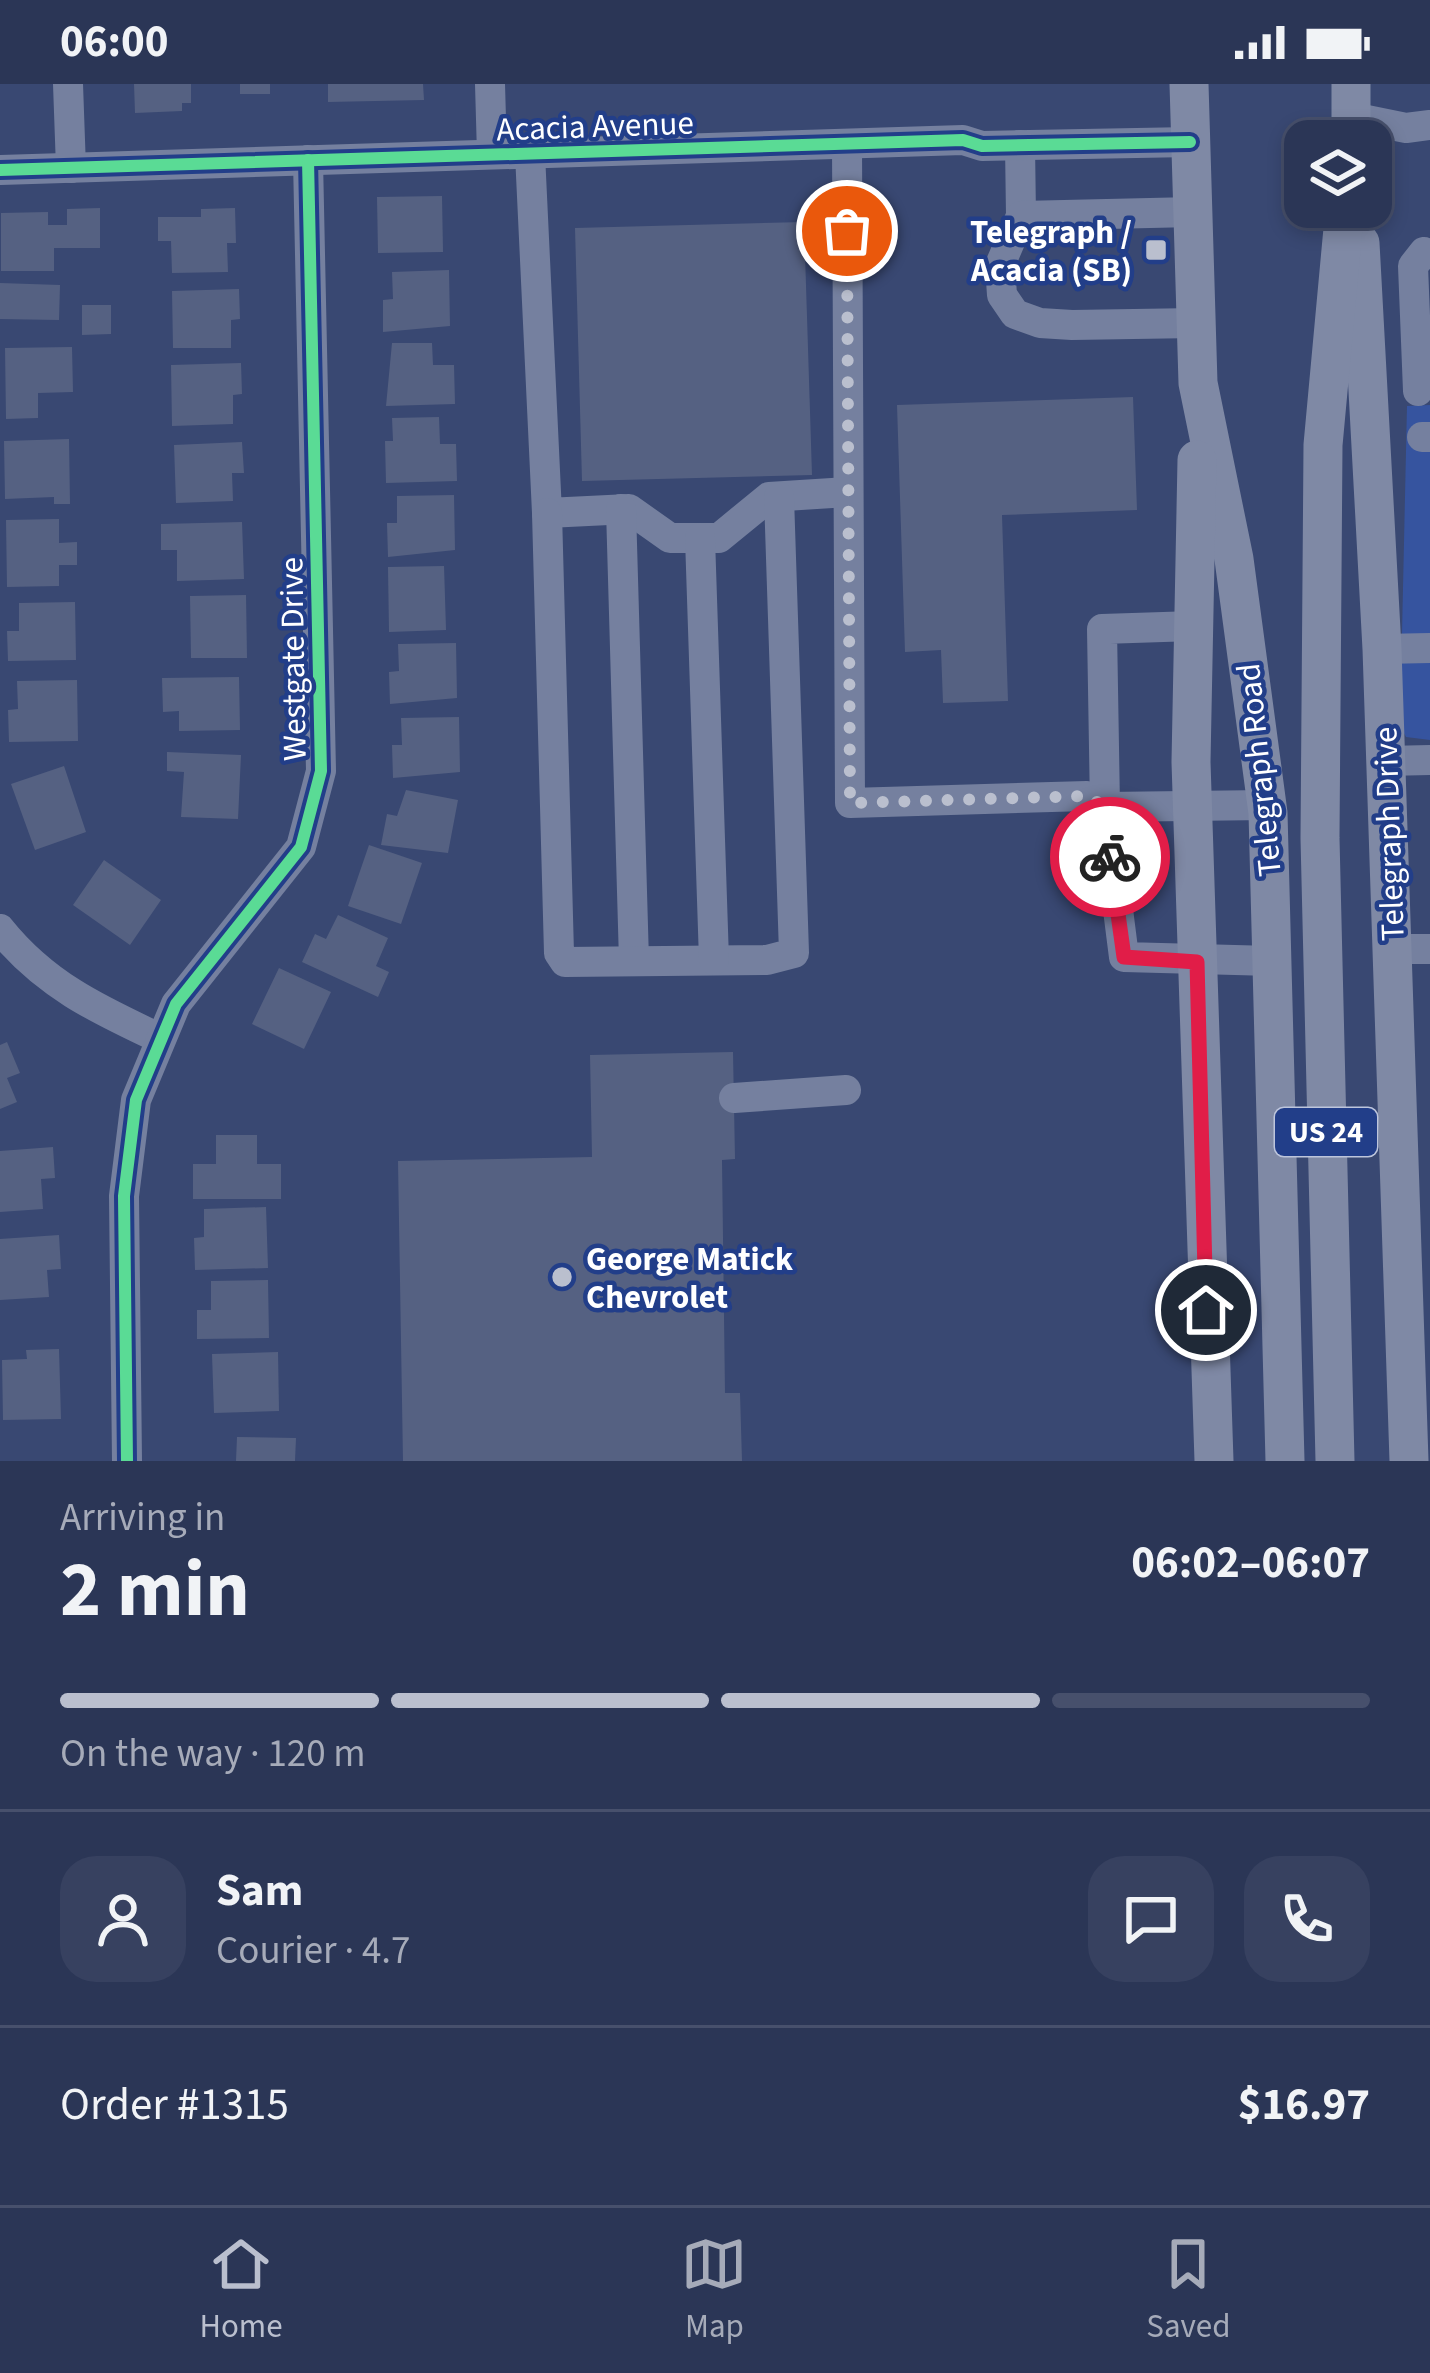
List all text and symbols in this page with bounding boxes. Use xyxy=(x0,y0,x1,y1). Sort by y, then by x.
text: 06:00 xyxy=(60,10,169,74)
street label: Acacia Avenue xyxy=(496,100,694,153)
map controls xyxy=(1284,120,1392,228)
button: layers xyxy=(1284,120,1392,228)
pin xyxy=(796,180,898,282)
icon: bag xyxy=(814,198,880,264)
place label: Telegraph / Acacia (SB) xyxy=(970,209,1132,294)
marker: Telegraph / Acacia (SB) xyxy=(1143,237,1169,263)
street label: Westgate Drive xyxy=(268,557,319,761)
street label: Telegraph Road xyxy=(1225,661,1294,879)
street label: Telegraph Drive xyxy=(1362,726,1417,942)
courier xyxy=(1050,797,1170,917)
icon: bike xyxy=(1077,824,1143,890)
road number: US 24 xyxy=(1275,1108,1377,1156)
place label: George Matick Chevrolet xyxy=(586,1236,793,1321)
pin xyxy=(1155,1259,1257,1361)
marker: George Matick Chevrolet xyxy=(549,1264,575,1290)
icon: home xyxy=(1173,1277,1239,1343)
text: Arriving in xyxy=(60,1490,225,1546)
text: 06:02–06:07 xyxy=(1131,1531,1370,1595)
text: 2 min xyxy=(60,1535,250,1646)
text: On the way · 120 m xyxy=(60,1726,366,1782)
button: person xyxy=(60,1856,186,1982)
button: chat xyxy=(1088,1856,1214,1982)
button: phone xyxy=(1244,1856,1370,1982)
text: Sam xyxy=(216,1859,303,1923)
text: Courier · 4.7 xyxy=(216,1923,410,1979)
text: Order #1315 xyxy=(60,2073,289,2137)
text: $16.97 xyxy=(1238,2073,1370,2137)
tab: Home xyxy=(199,2231,283,2350)
tab: Map xyxy=(681,2231,747,2350)
tab: Saved xyxy=(1146,2231,1231,2350)

